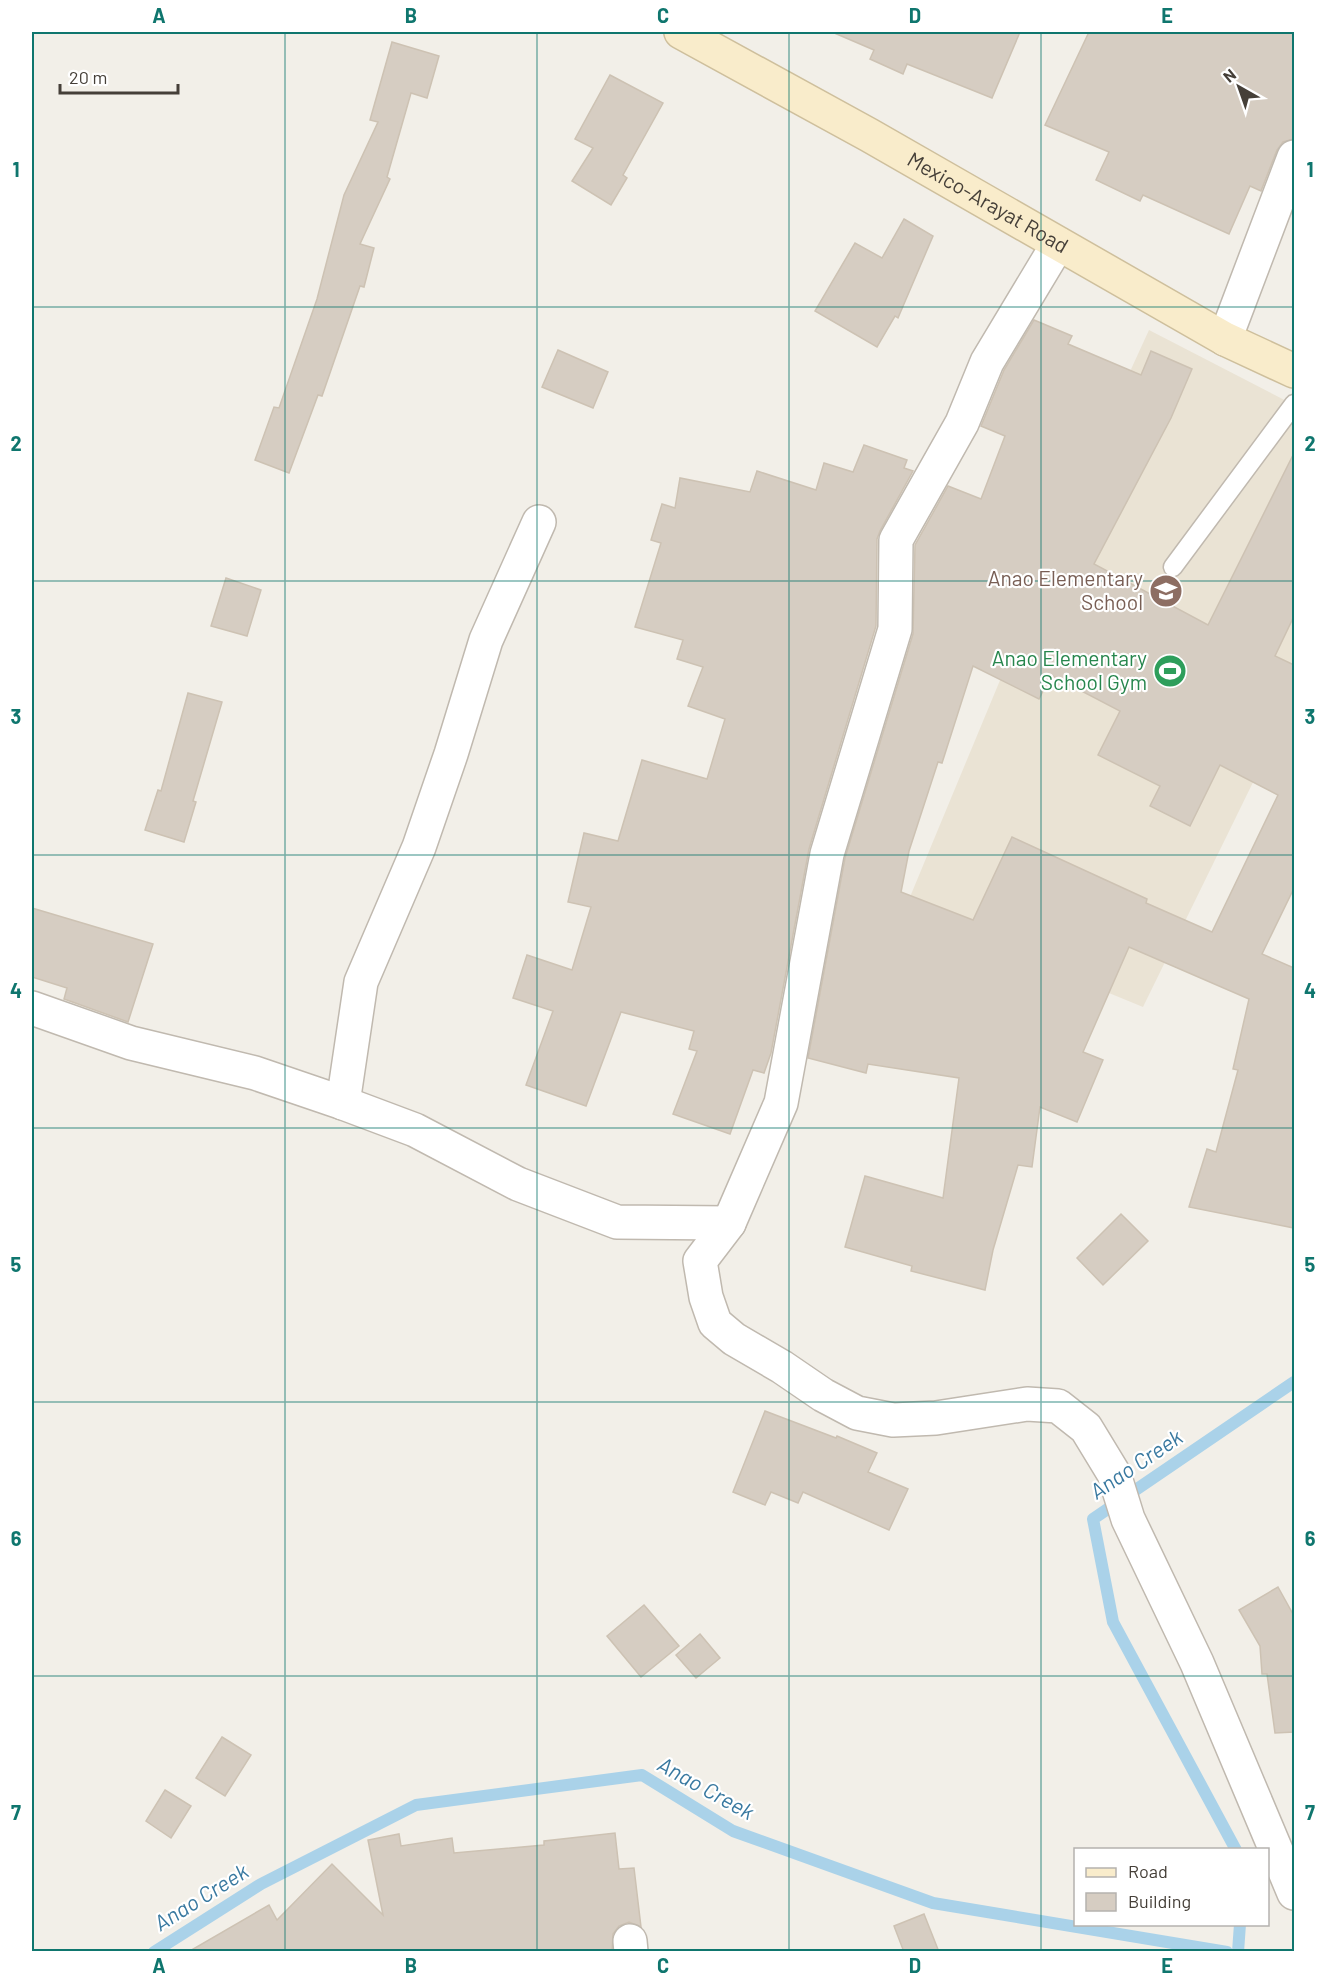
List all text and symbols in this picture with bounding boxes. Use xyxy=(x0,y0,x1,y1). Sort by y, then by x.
text: A xyxy=(152,3,166,27)
text: B xyxy=(405,3,417,27)
text: C xyxy=(657,3,669,27)
text: D xyxy=(909,3,921,27)
text: E xyxy=(1161,3,1173,27)
scale bar xyxy=(60,57,178,95)
north arrow xyxy=(1209,57,1269,117)
text: N xyxy=(1219,64,1239,86)
text: 20 m xyxy=(69,66,107,88)
street label: Mexico-Arayat Road xyxy=(903,146,1073,258)
text: 1 xyxy=(12,157,20,181)
text: 1 xyxy=(1306,157,1314,181)
text: 2 xyxy=(10,431,22,455)
text: 2 xyxy=(1304,431,1316,455)
place label: Anao Elementary School xyxy=(988,565,1143,614)
school or university icon: Anao Elementary School xyxy=(1148,573,1184,609)
place label: Anao Elementary School Gym xyxy=(992,645,1147,694)
sports icon: Anao Elementary School Gym xyxy=(1152,653,1188,689)
text: 3 xyxy=(11,704,21,728)
text: 3 xyxy=(1305,704,1315,728)
text: 4 xyxy=(10,978,22,1002)
text: 4 xyxy=(1304,978,1316,1002)
text: 5 xyxy=(11,1252,22,1276)
text: 5 xyxy=(1305,1252,1316,1276)
water label: Anao Creek xyxy=(1084,1423,1187,1504)
text: 6 xyxy=(11,1526,22,1550)
text: 6 xyxy=(1305,1526,1316,1550)
water label: Anao Creek xyxy=(654,1750,759,1824)
text: 7 xyxy=(11,1800,21,1824)
text: 7 xyxy=(1305,1800,1315,1824)
legend xyxy=(1074,1848,1269,1926)
water label: Anao Creek xyxy=(149,1857,253,1935)
text: Road xyxy=(1128,1860,1168,1882)
text: Building xyxy=(1128,1890,1191,1912)
text: A xyxy=(152,1953,166,1977)
text: B xyxy=(405,1953,417,1977)
text: C xyxy=(657,1953,669,1977)
text: D xyxy=(909,1953,921,1977)
text: E xyxy=(1161,1953,1173,1977)

